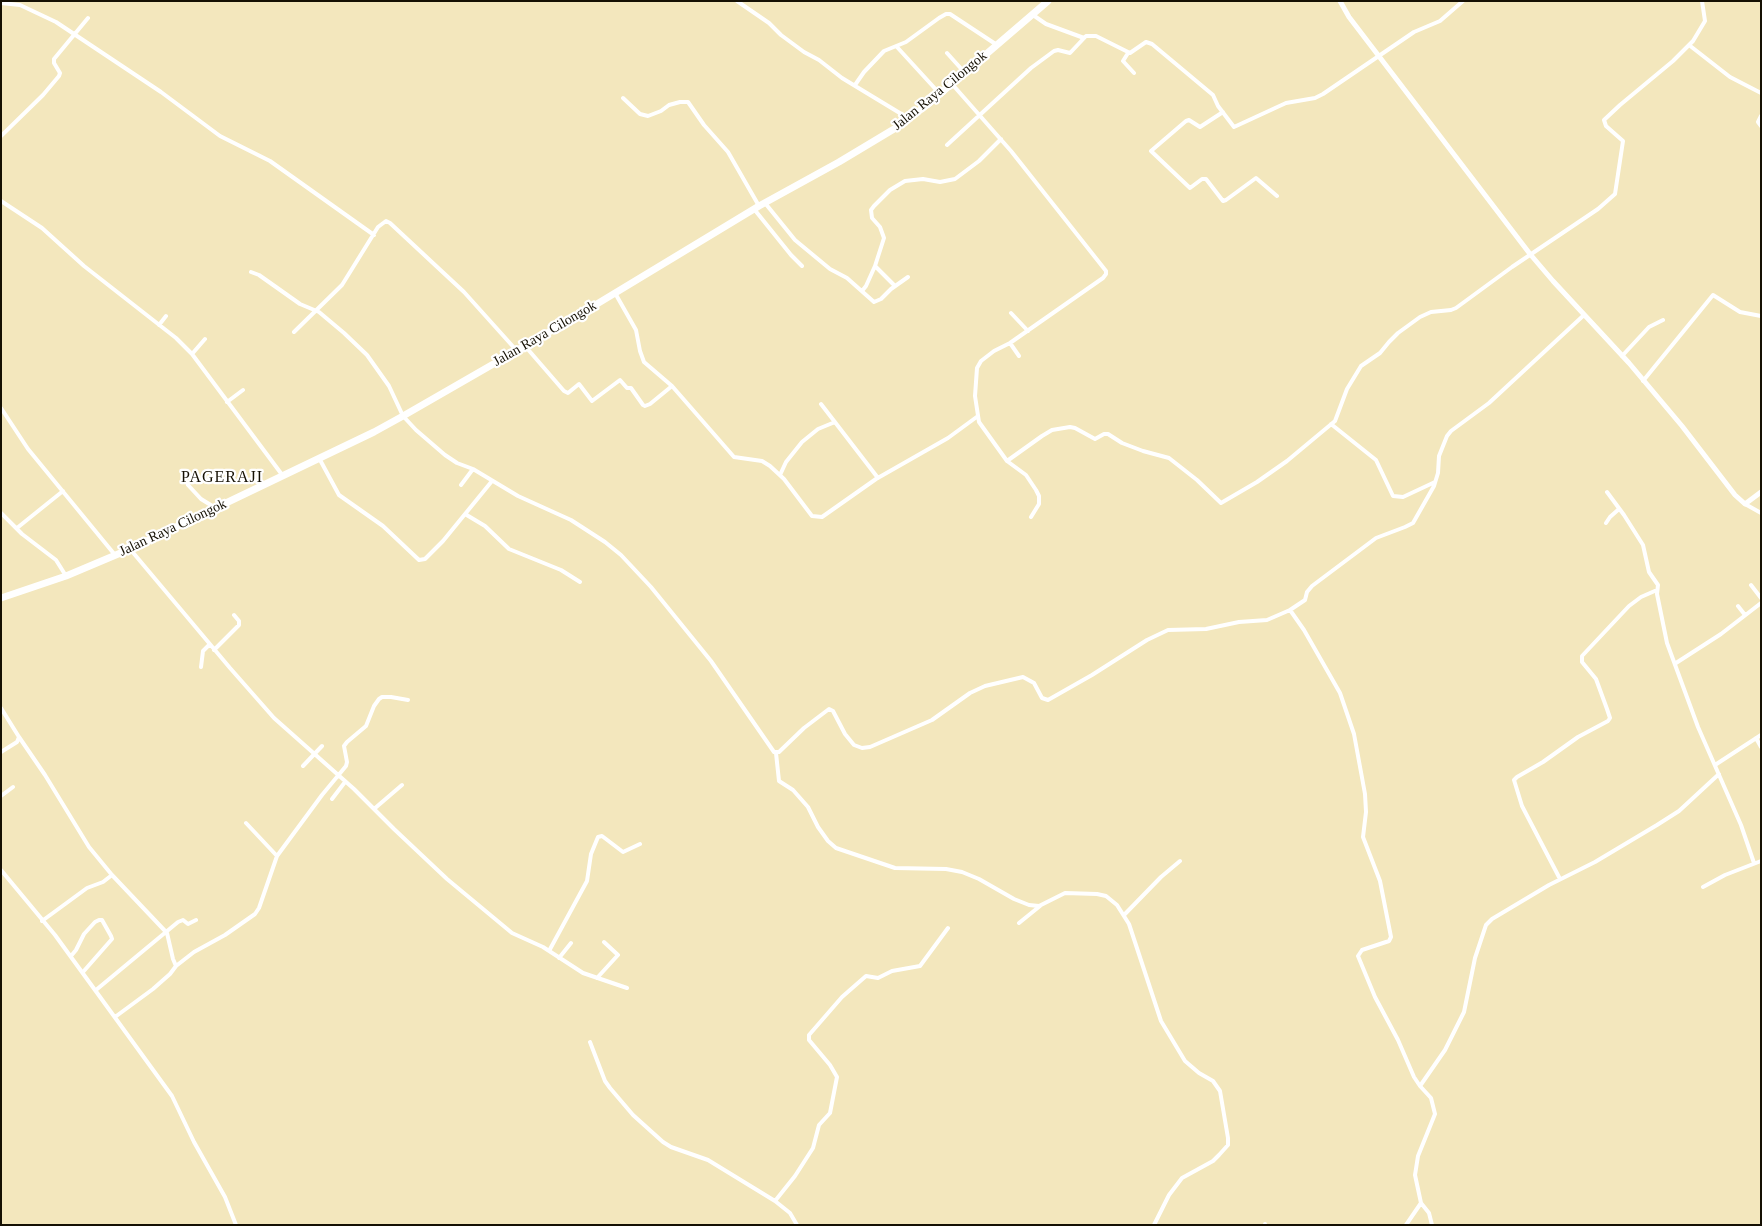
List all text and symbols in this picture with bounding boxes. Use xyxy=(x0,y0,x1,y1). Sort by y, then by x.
street label: Jalan Raya Cilongok xyxy=(889,48,991,134)
street label: Jalan Raya Cilongok xyxy=(490,298,600,370)
district label: PAGERAJI xyxy=(180,468,264,488)
street label: Jalan Raya Cilongok xyxy=(117,496,229,560)

